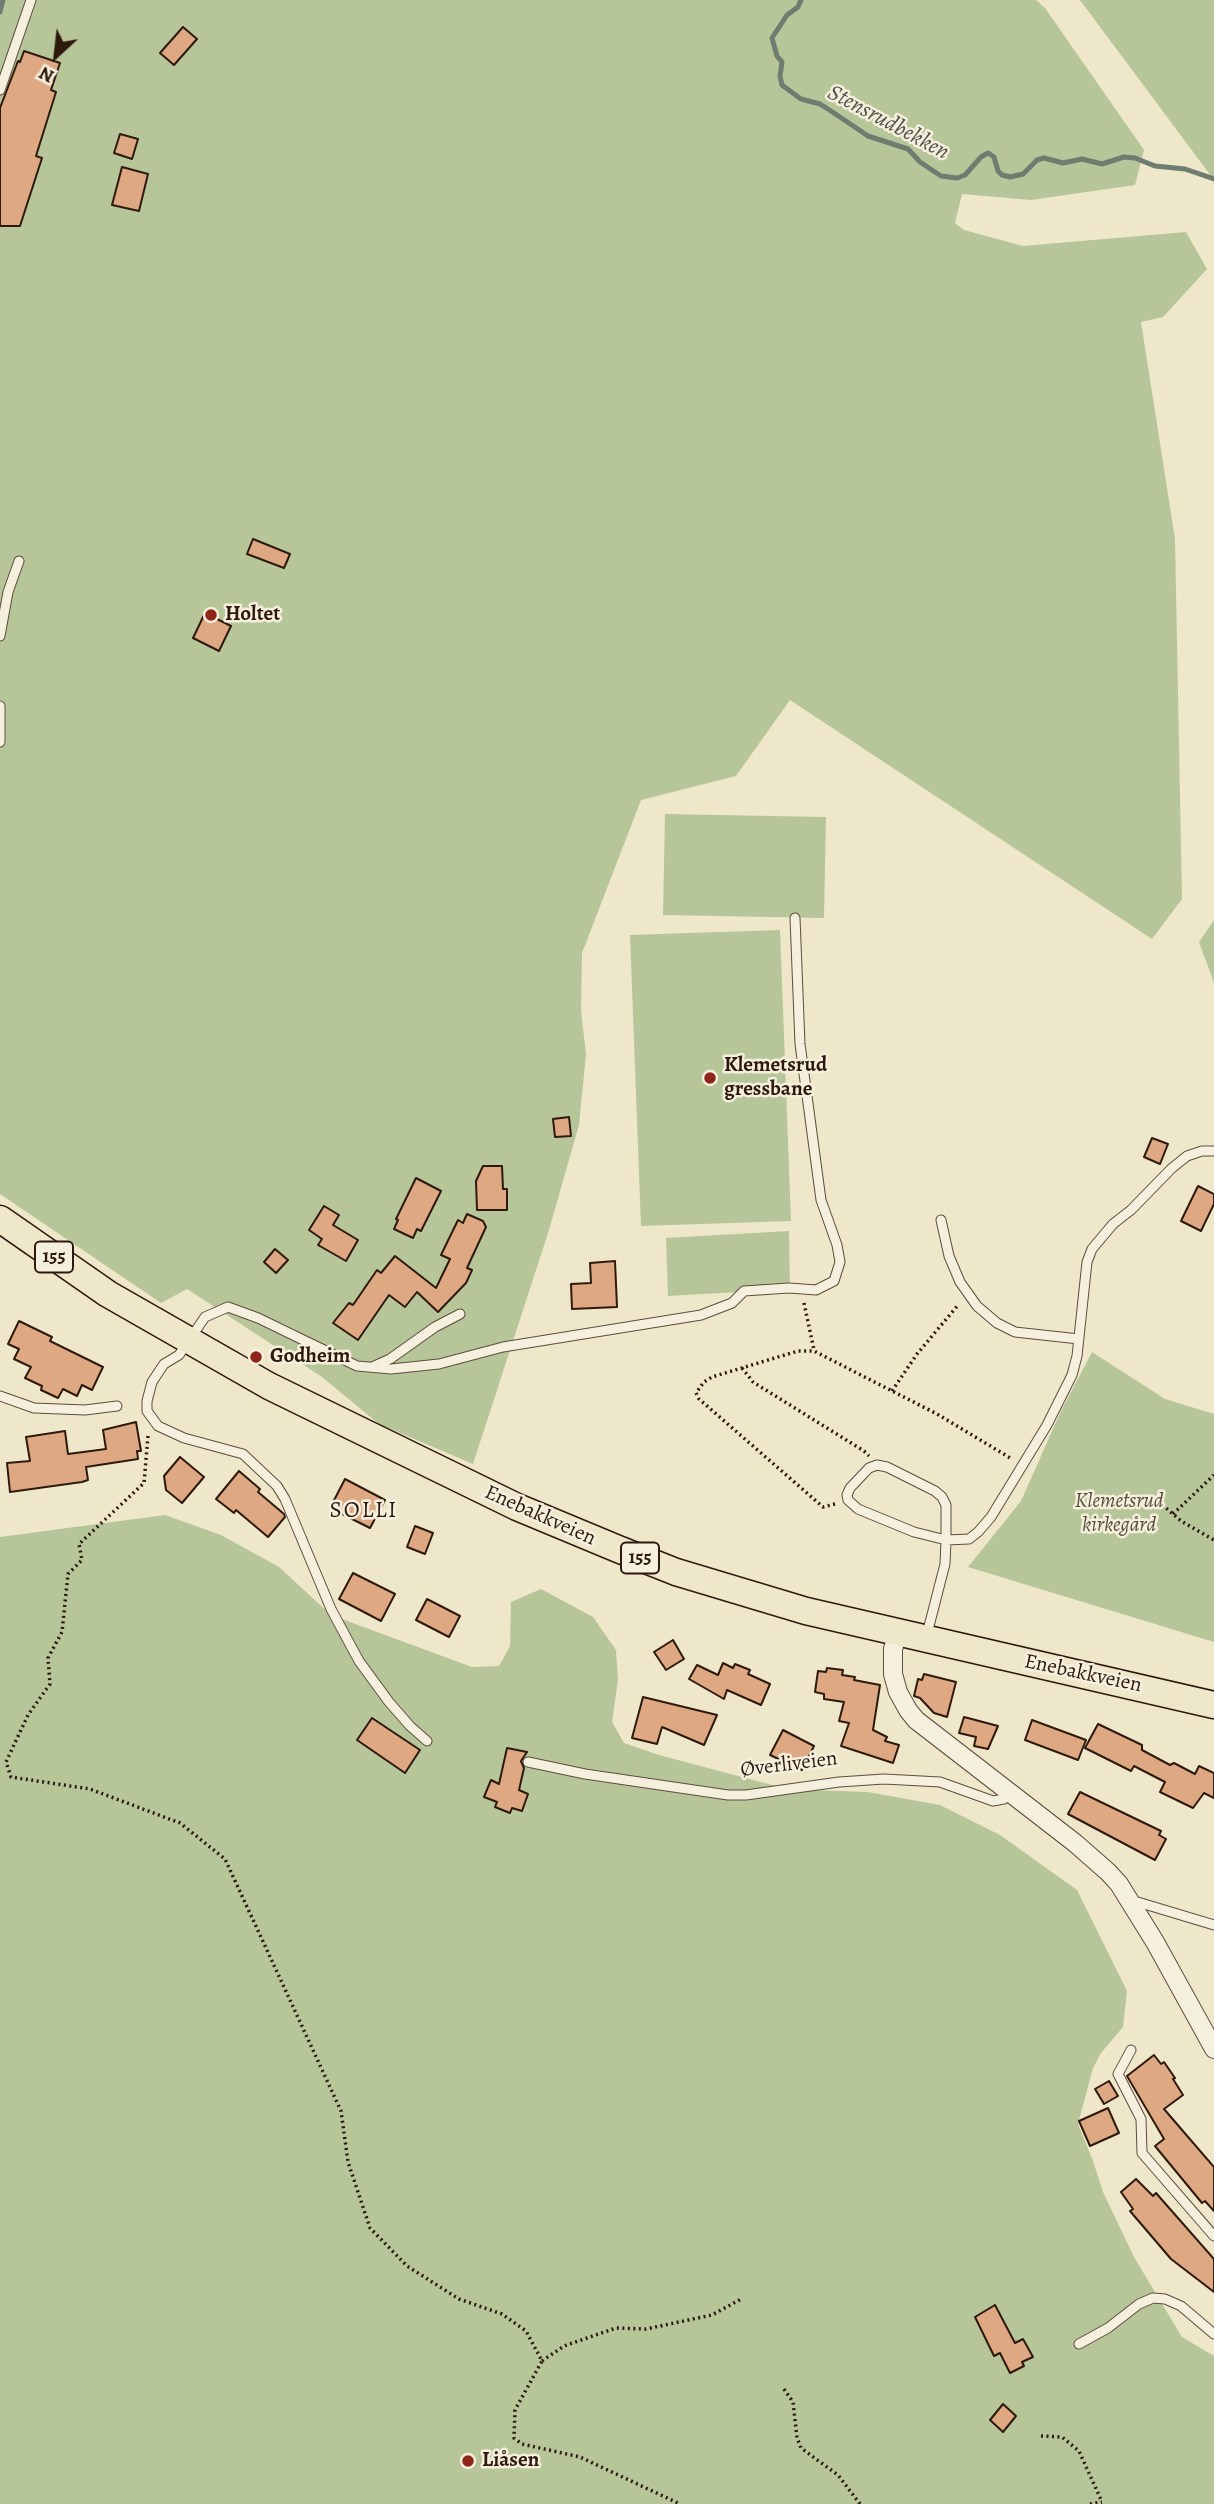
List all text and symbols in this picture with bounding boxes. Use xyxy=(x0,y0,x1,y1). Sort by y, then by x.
north arrow xyxy=(21,21,91,91)
text: N xyxy=(34,60,59,89)
water label: Stensrudbekken xyxy=(823,79,953,167)
place label: Holtet xyxy=(225,602,280,628)
marker: Holtet xyxy=(203,607,219,623)
place label: Klemetsrud gressbane xyxy=(724,1053,827,1103)
marker: Klemetsrud gressbane xyxy=(702,1070,718,1086)
road number: 155 xyxy=(35,1242,73,1273)
place label: Godheim xyxy=(270,1344,350,1370)
marker: Godheim xyxy=(248,1349,264,1365)
street label: Enebakkveien xyxy=(480,1480,600,1552)
park label: Klemetsrud kirkegård xyxy=(1075,1489,1163,1539)
district label: SOLLI xyxy=(330,1497,398,1525)
road number: 155 xyxy=(621,1542,659,1574)
street label: Enebakkveien xyxy=(1022,1649,1144,1699)
street label: Øverliveien xyxy=(739,1747,839,1783)
place label: Liåsen xyxy=(482,2448,539,2474)
marker: Liåsen xyxy=(460,2453,476,2469)

